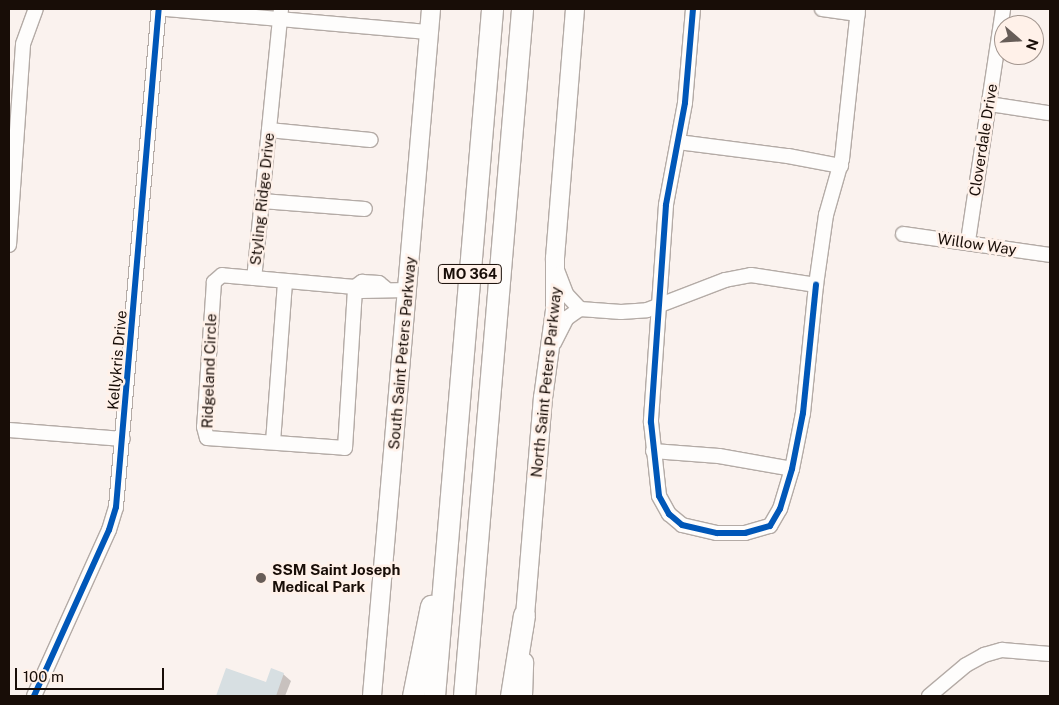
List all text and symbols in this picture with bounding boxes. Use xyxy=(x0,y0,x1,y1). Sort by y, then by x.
north arrow xyxy=(994,15,1044,65)
text: N xyxy=(1023,37,1042,52)
street label: Cloverdale Drive xyxy=(965,82,1001,198)
street label: Styling Ridge Drive xyxy=(246,132,278,266)
street label: Willow Way xyxy=(936,230,1018,258)
street label: South Saint Peters Parkway xyxy=(385,256,419,450)
road number: MO 364 xyxy=(438,262,502,286)
street label: North Saint Peters Parkway xyxy=(527,286,565,478)
street label: Kellykris Drive xyxy=(104,309,130,411)
street label: Ridgeland Circle xyxy=(198,313,220,429)
place label: SSM Saint Joseph Medical Park xyxy=(272,560,400,595)
marker: SSM Saint Joseph Medical Park xyxy=(254,571,268,585)
scale bar xyxy=(18,658,166,690)
text: 100 m xyxy=(23,668,64,685)

